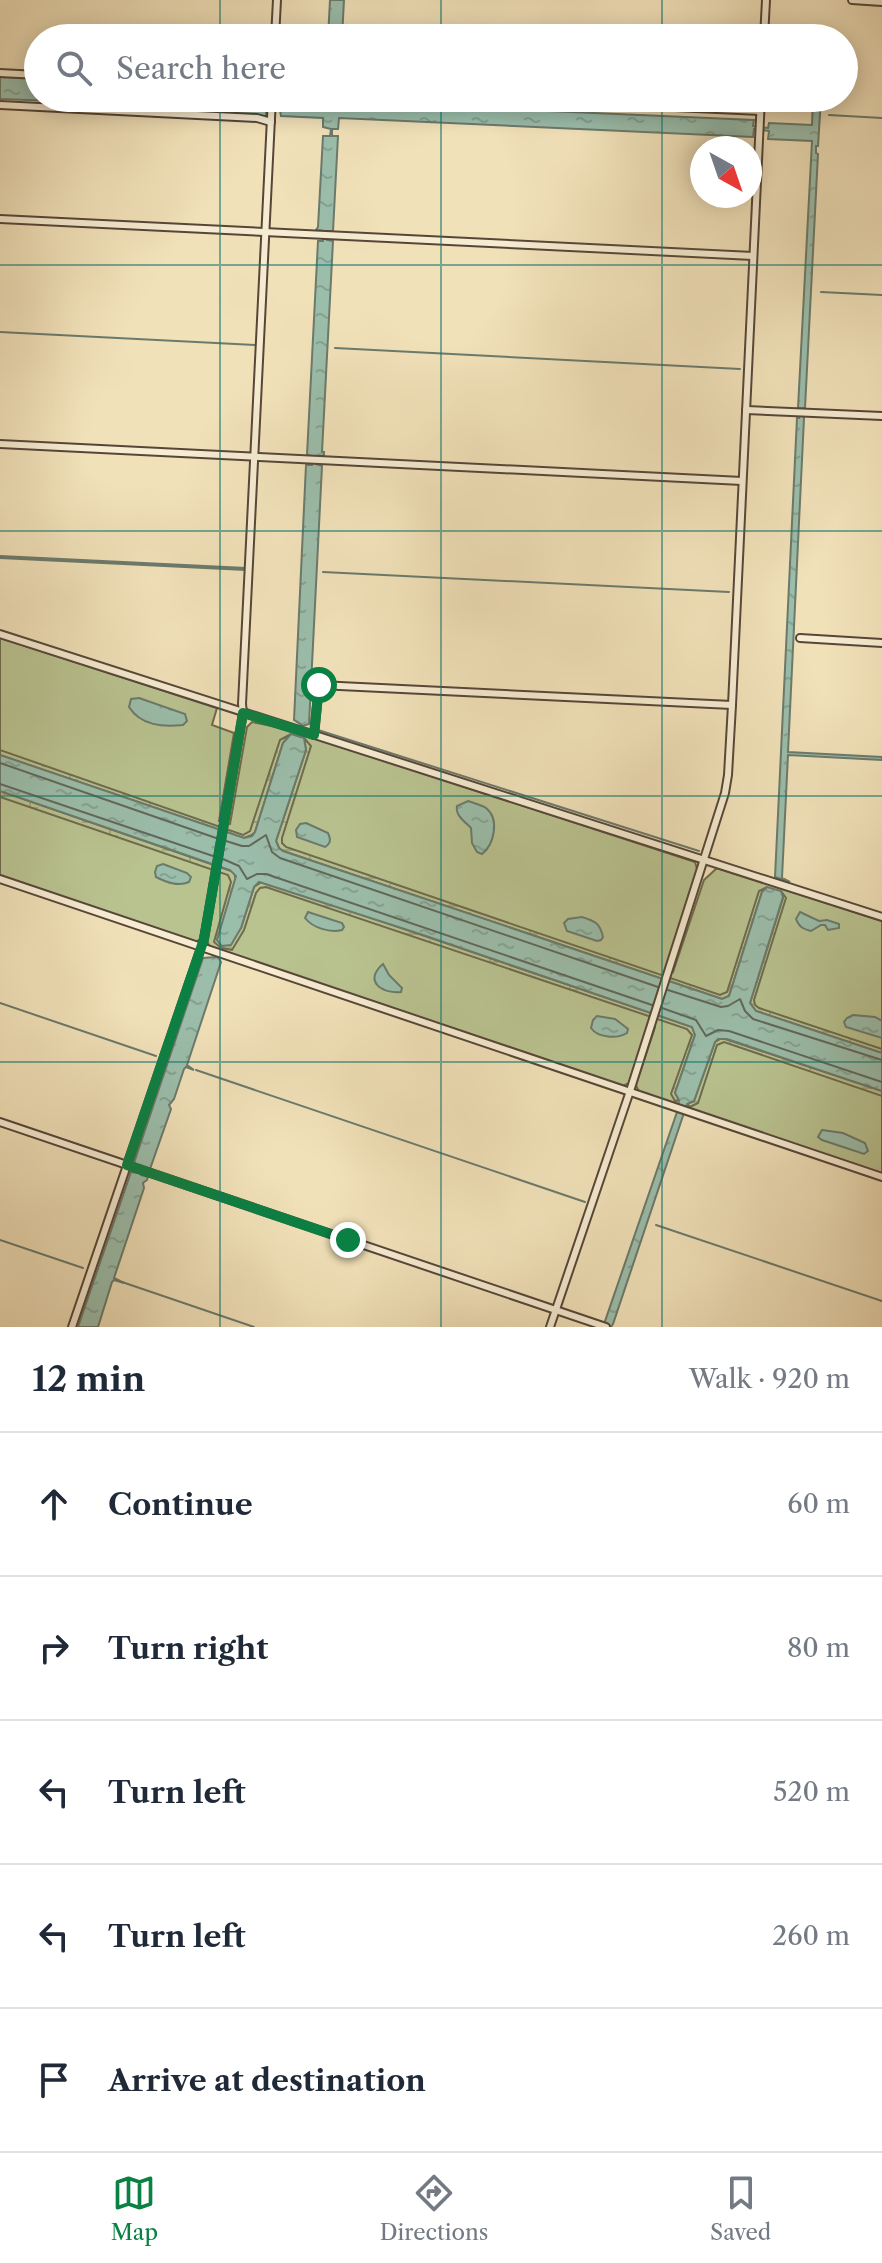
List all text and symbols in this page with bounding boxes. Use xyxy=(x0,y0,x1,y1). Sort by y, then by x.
search box xyxy=(24,24,858,112)
icon: search xyxy=(52,46,96,90)
text: Search here xyxy=(116,50,286,87)
north arrow xyxy=(690,136,762,208)
route start xyxy=(301,667,337,703)
route end xyxy=(330,1222,366,1258)
text: 12 min xyxy=(32,1358,145,1400)
text: Walk · 920 m xyxy=(689,1363,850,1395)
icon: ahead xyxy=(32,1482,76,1526)
text: Continue xyxy=(108,1486,253,1523)
text: 60 m xyxy=(787,1488,850,1520)
icon: right xyxy=(32,1626,76,1670)
text: Turn right xyxy=(108,1630,268,1667)
text: 80 m xyxy=(787,1632,850,1664)
icon: left xyxy=(32,1770,76,1814)
text: Turn left xyxy=(108,1774,245,1811)
text: 520 m xyxy=(773,1776,850,1808)
icon: left xyxy=(32,1914,76,1958)
text: Turn left xyxy=(108,1918,245,1955)
text: 260 m xyxy=(772,1920,850,1952)
icon: arrive xyxy=(32,2058,76,2102)
text: Arrive at destination xyxy=(108,2062,426,2099)
tab: Map xyxy=(111,2171,158,2246)
tab: Directions xyxy=(380,2171,488,2246)
tab: Saved xyxy=(710,2171,771,2246)

